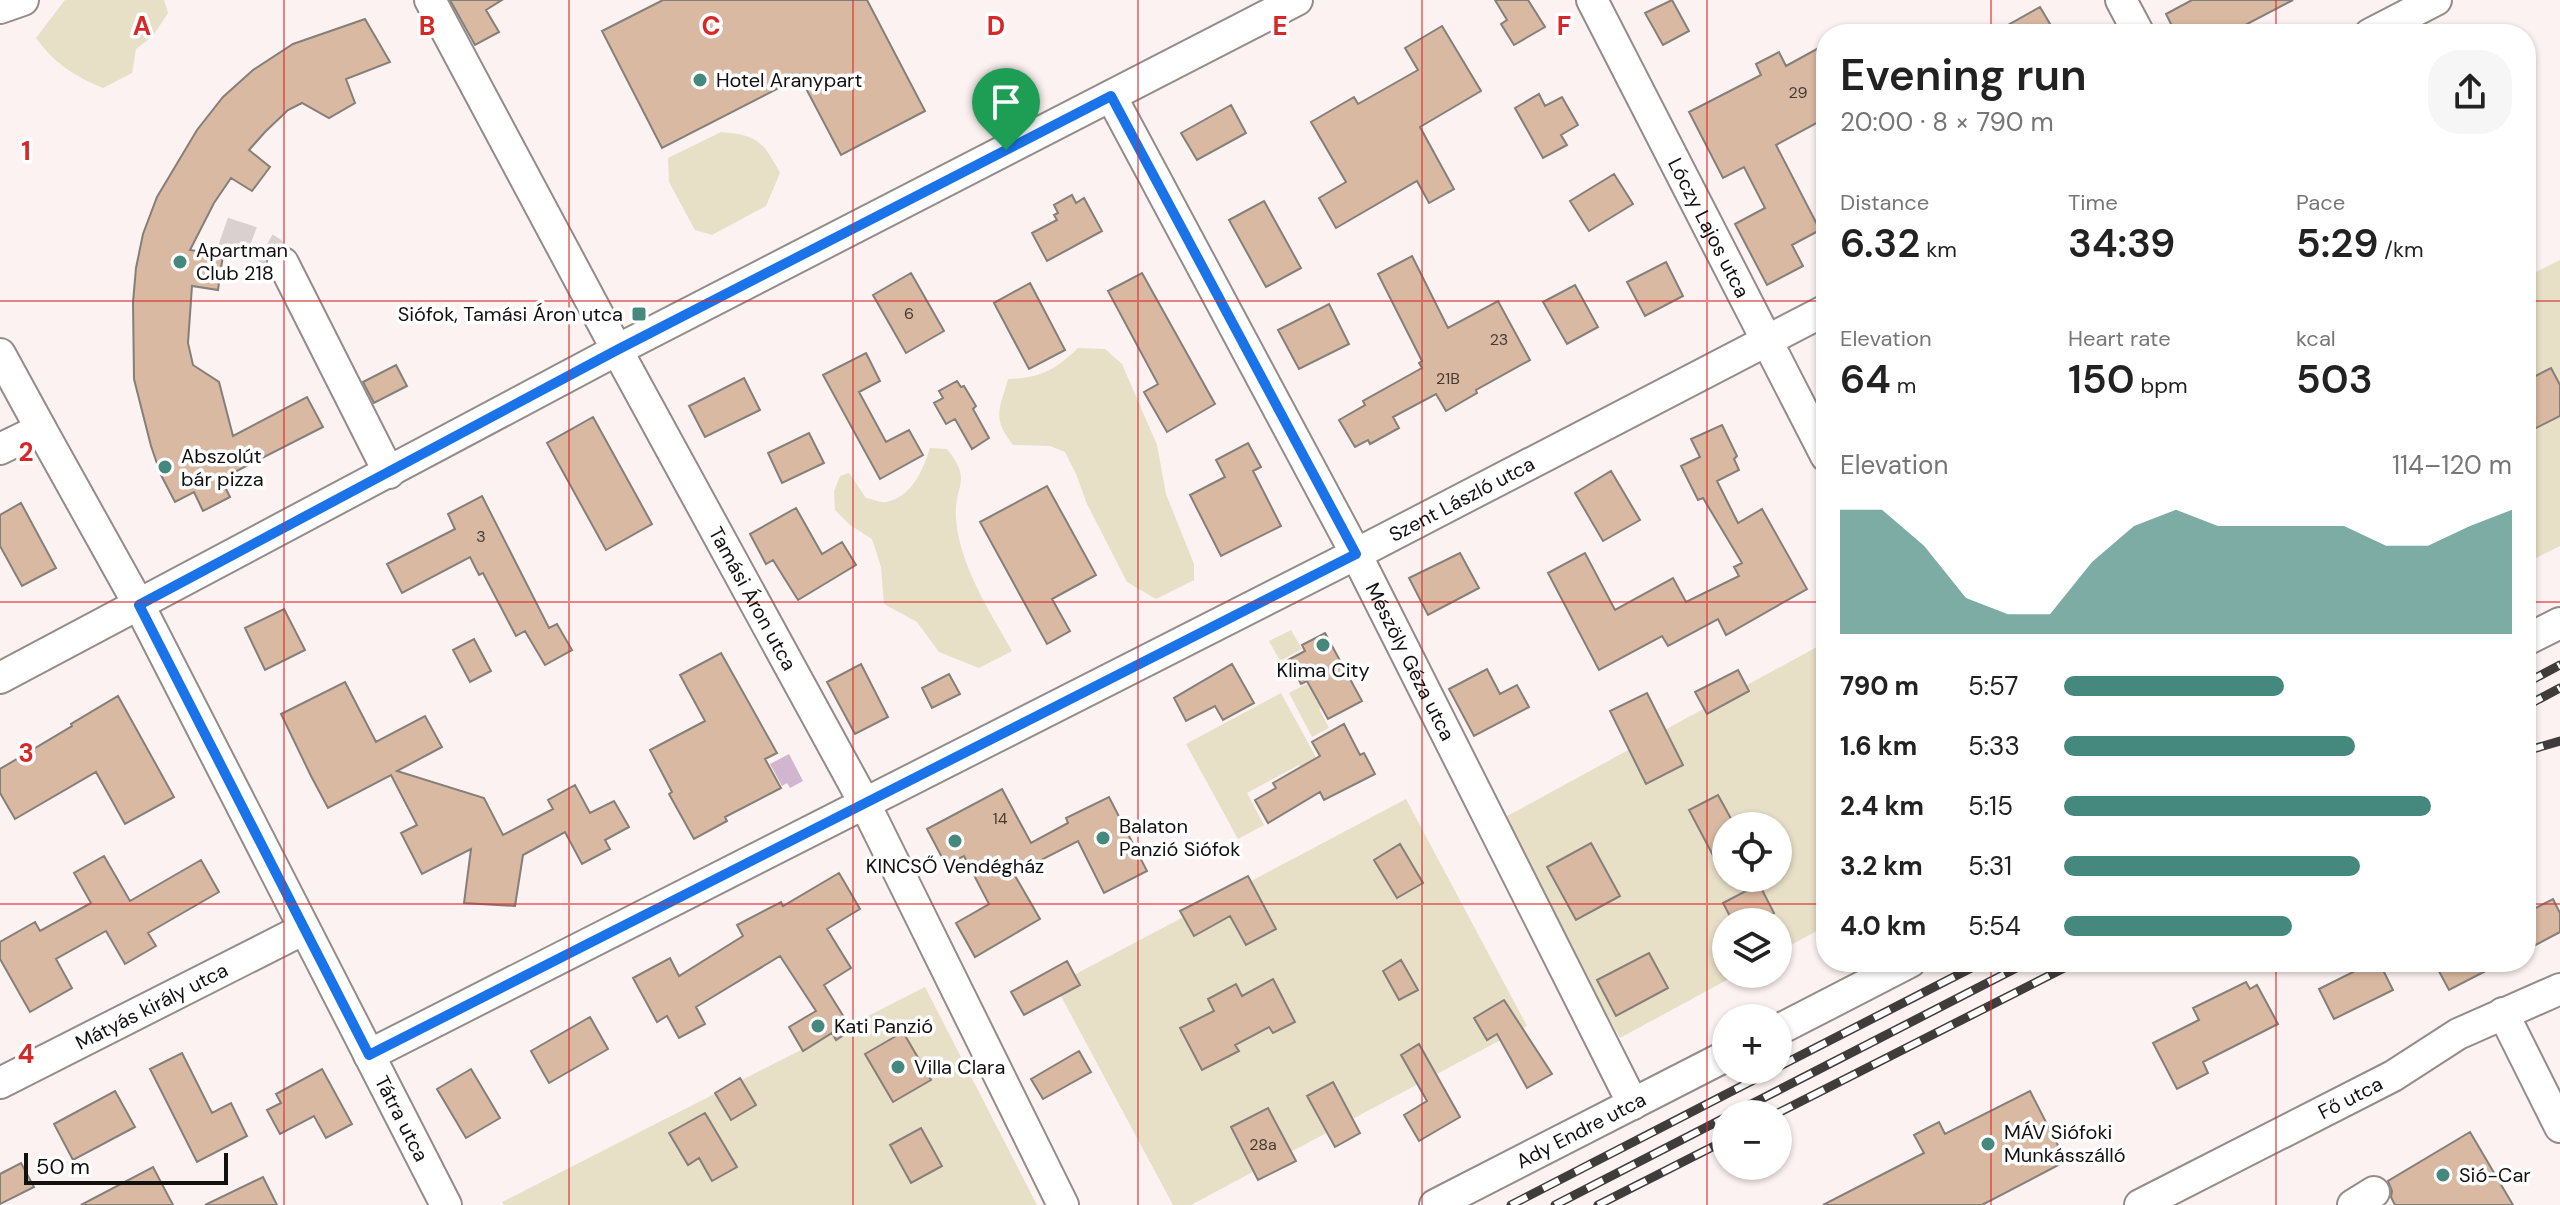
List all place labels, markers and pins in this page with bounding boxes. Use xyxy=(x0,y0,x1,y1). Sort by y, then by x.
place label: Hotel Aranypart xyxy=(716,67,862,93)
pin xyxy=(972,68,1040,150)
marker: Hotel Aranypart xyxy=(691,71,709,89)
place label: Apartman Club 218 xyxy=(196,237,288,286)
marker: Apartman Club 218 xyxy=(171,253,189,271)
place label: Siófok, Tamási Áron utca xyxy=(398,301,623,327)
marker: Siófok, Tamási Áron utca xyxy=(630,305,648,323)
place label: Abszolút bár pizza xyxy=(181,443,264,492)
marker: Abszolút bár pizza xyxy=(156,458,174,476)
marker: Klima City xyxy=(1314,636,1332,654)
place label: Klima City xyxy=(1276,657,1370,683)
place label: Balaton Panzió Siófok xyxy=(1119,813,1240,862)
marker: Balaton Panzió Siófok xyxy=(1094,829,1112,847)
marker: KINCSŐ Vendégház xyxy=(946,832,964,850)
place label: KINCSŐ Vendégház xyxy=(866,853,1044,879)
place label: Kati Panzió xyxy=(834,1013,933,1039)
marker: Kati Panzió xyxy=(809,1017,827,1035)
place label: Villa Clara xyxy=(914,1054,1005,1080)
marker: Villa Clara xyxy=(889,1058,907,1076)
place label: MÁV Siófoki Munkásszálló xyxy=(2004,1119,2126,1168)
marker: MÁV Siófoki Munkásszálló xyxy=(1979,1135,1997,1153)
place label: Sió-Car xyxy=(2459,1162,2531,1188)
marker: Sió-Car xyxy=(2434,1166,2452,1184)

